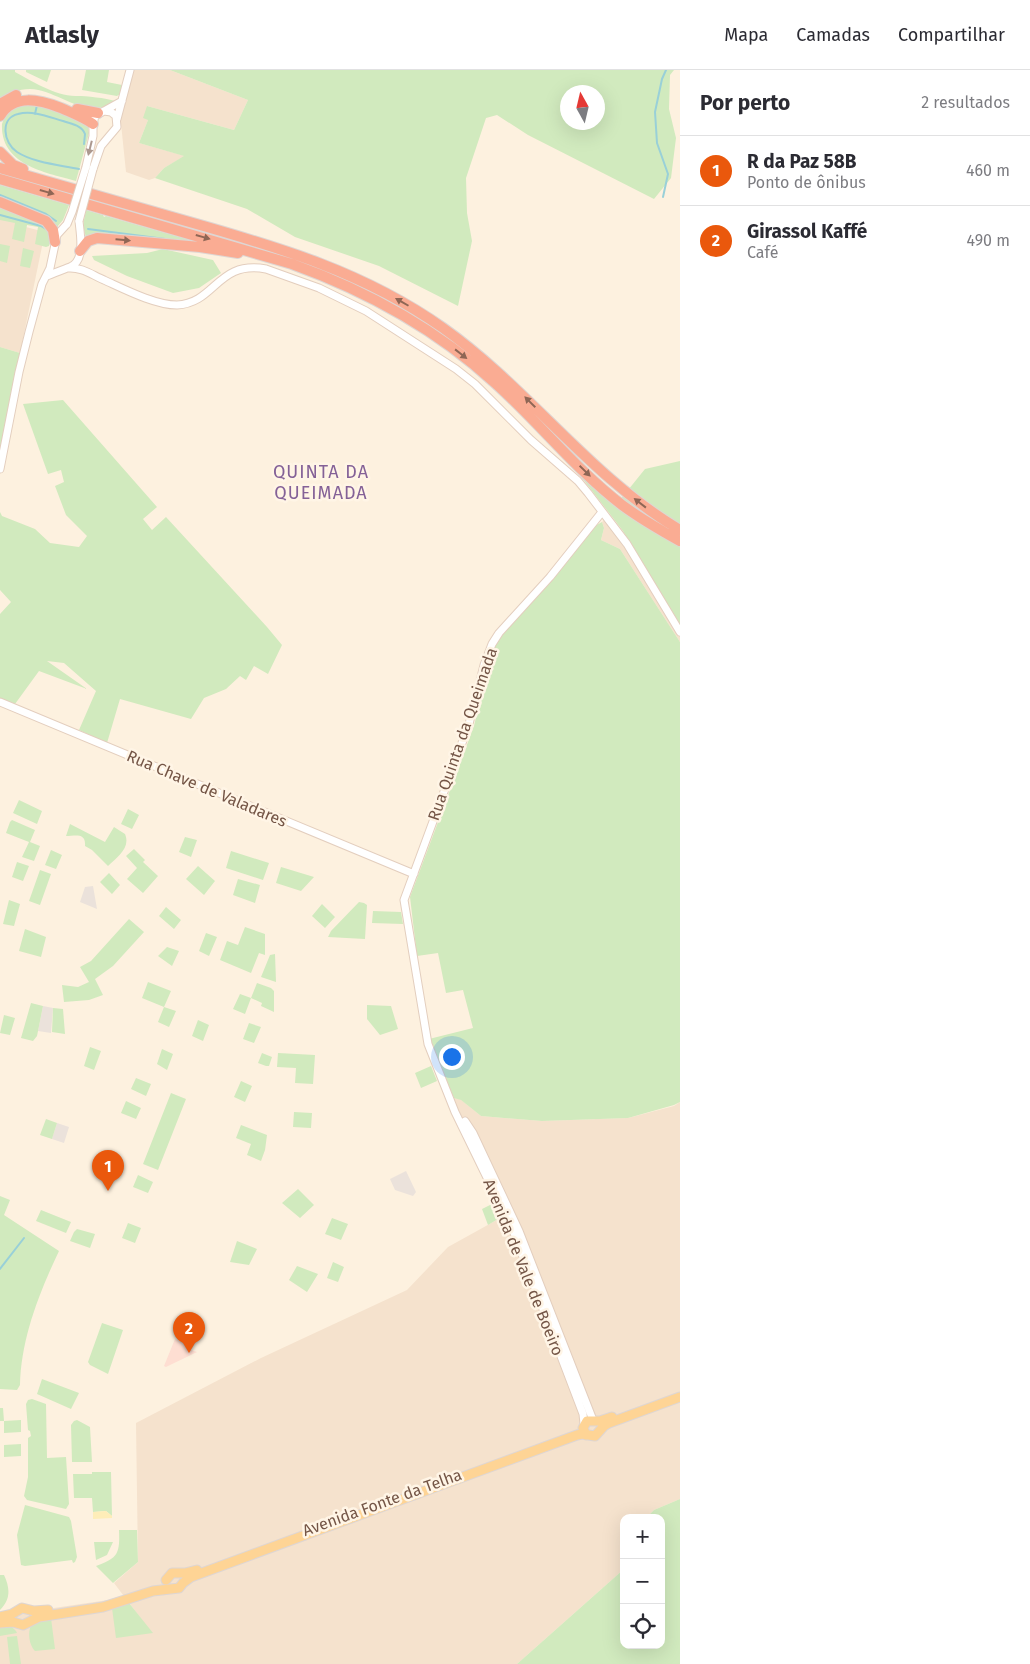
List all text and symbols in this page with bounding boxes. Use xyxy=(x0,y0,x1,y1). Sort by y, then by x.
text: Atlasly xyxy=(25,21,99,49)
text: Mapa xyxy=(724,24,768,46)
text: Camadas xyxy=(796,24,870,46)
text: Compartilhar xyxy=(898,24,1005,46)
north arrow xyxy=(560,85,605,130)
text: Por perto xyxy=(700,90,790,116)
text: 2 resultados xyxy=(921,93,1010,112)
one-way arrow xyxy=(86,140,94,155)
text: R da Paz 58B xyxy=(747,150,857,173)
text: 1 xyxy=(712,161,720,180)
text: 460 m xyxy=(966,161,1010,180)
text: Ponto de ônibus xyxy=(747,173,866,192)
one-way arrow xyxy=(39,189,54,197)
text: Girassol Kaffé xyxy=(747,220,867,243)
text: 2 xyxy=(712,231,720,250)
text: 490 m xyxy=(967,231,1010,250)
one-way arrow xyxy=(195,233,211,241)
one-way arrow xyxy=(116,237,132,245)
text: Café xyxy=(747,243,778,262)
one-way arrow xyxy=(395,298,410,306)
one-way arrow xyxy=(454,348,467,359)
one-way arrow xyxy=(524,396,536,408)
district label: QUINTA DA QUEIMADA xyxy=(273,461,369,504)
one-way arrow xyxy=(578,465,590,477)
one-way arrow xyxy=(633,498,646,508)
street label: Rua Quinta da Queimada xyxy=(424,645,501,823)
street label: Rua Chave de Valadares xyxy=(124,746,290,831)
your location xyxy=(439,1044,465,1070)
pin: 1 xyxy=(92,1150,124,1191)
street label: Avenida de Vale de Boeiro xyxy=(479,1176,568,1358)
pin: 2 xyxy=(173,1312,205,1353)
street label: Avenida Fonte da Telha xyxy=(300,1465,464,1540)
map controls xyxy=(620,1514,665,1649)
button: + xyxy=(620,1514,665,1559)
button: − xyxy=(620,1559,665,1604)
button: locate xyxy=(620,1604,665,1649)

